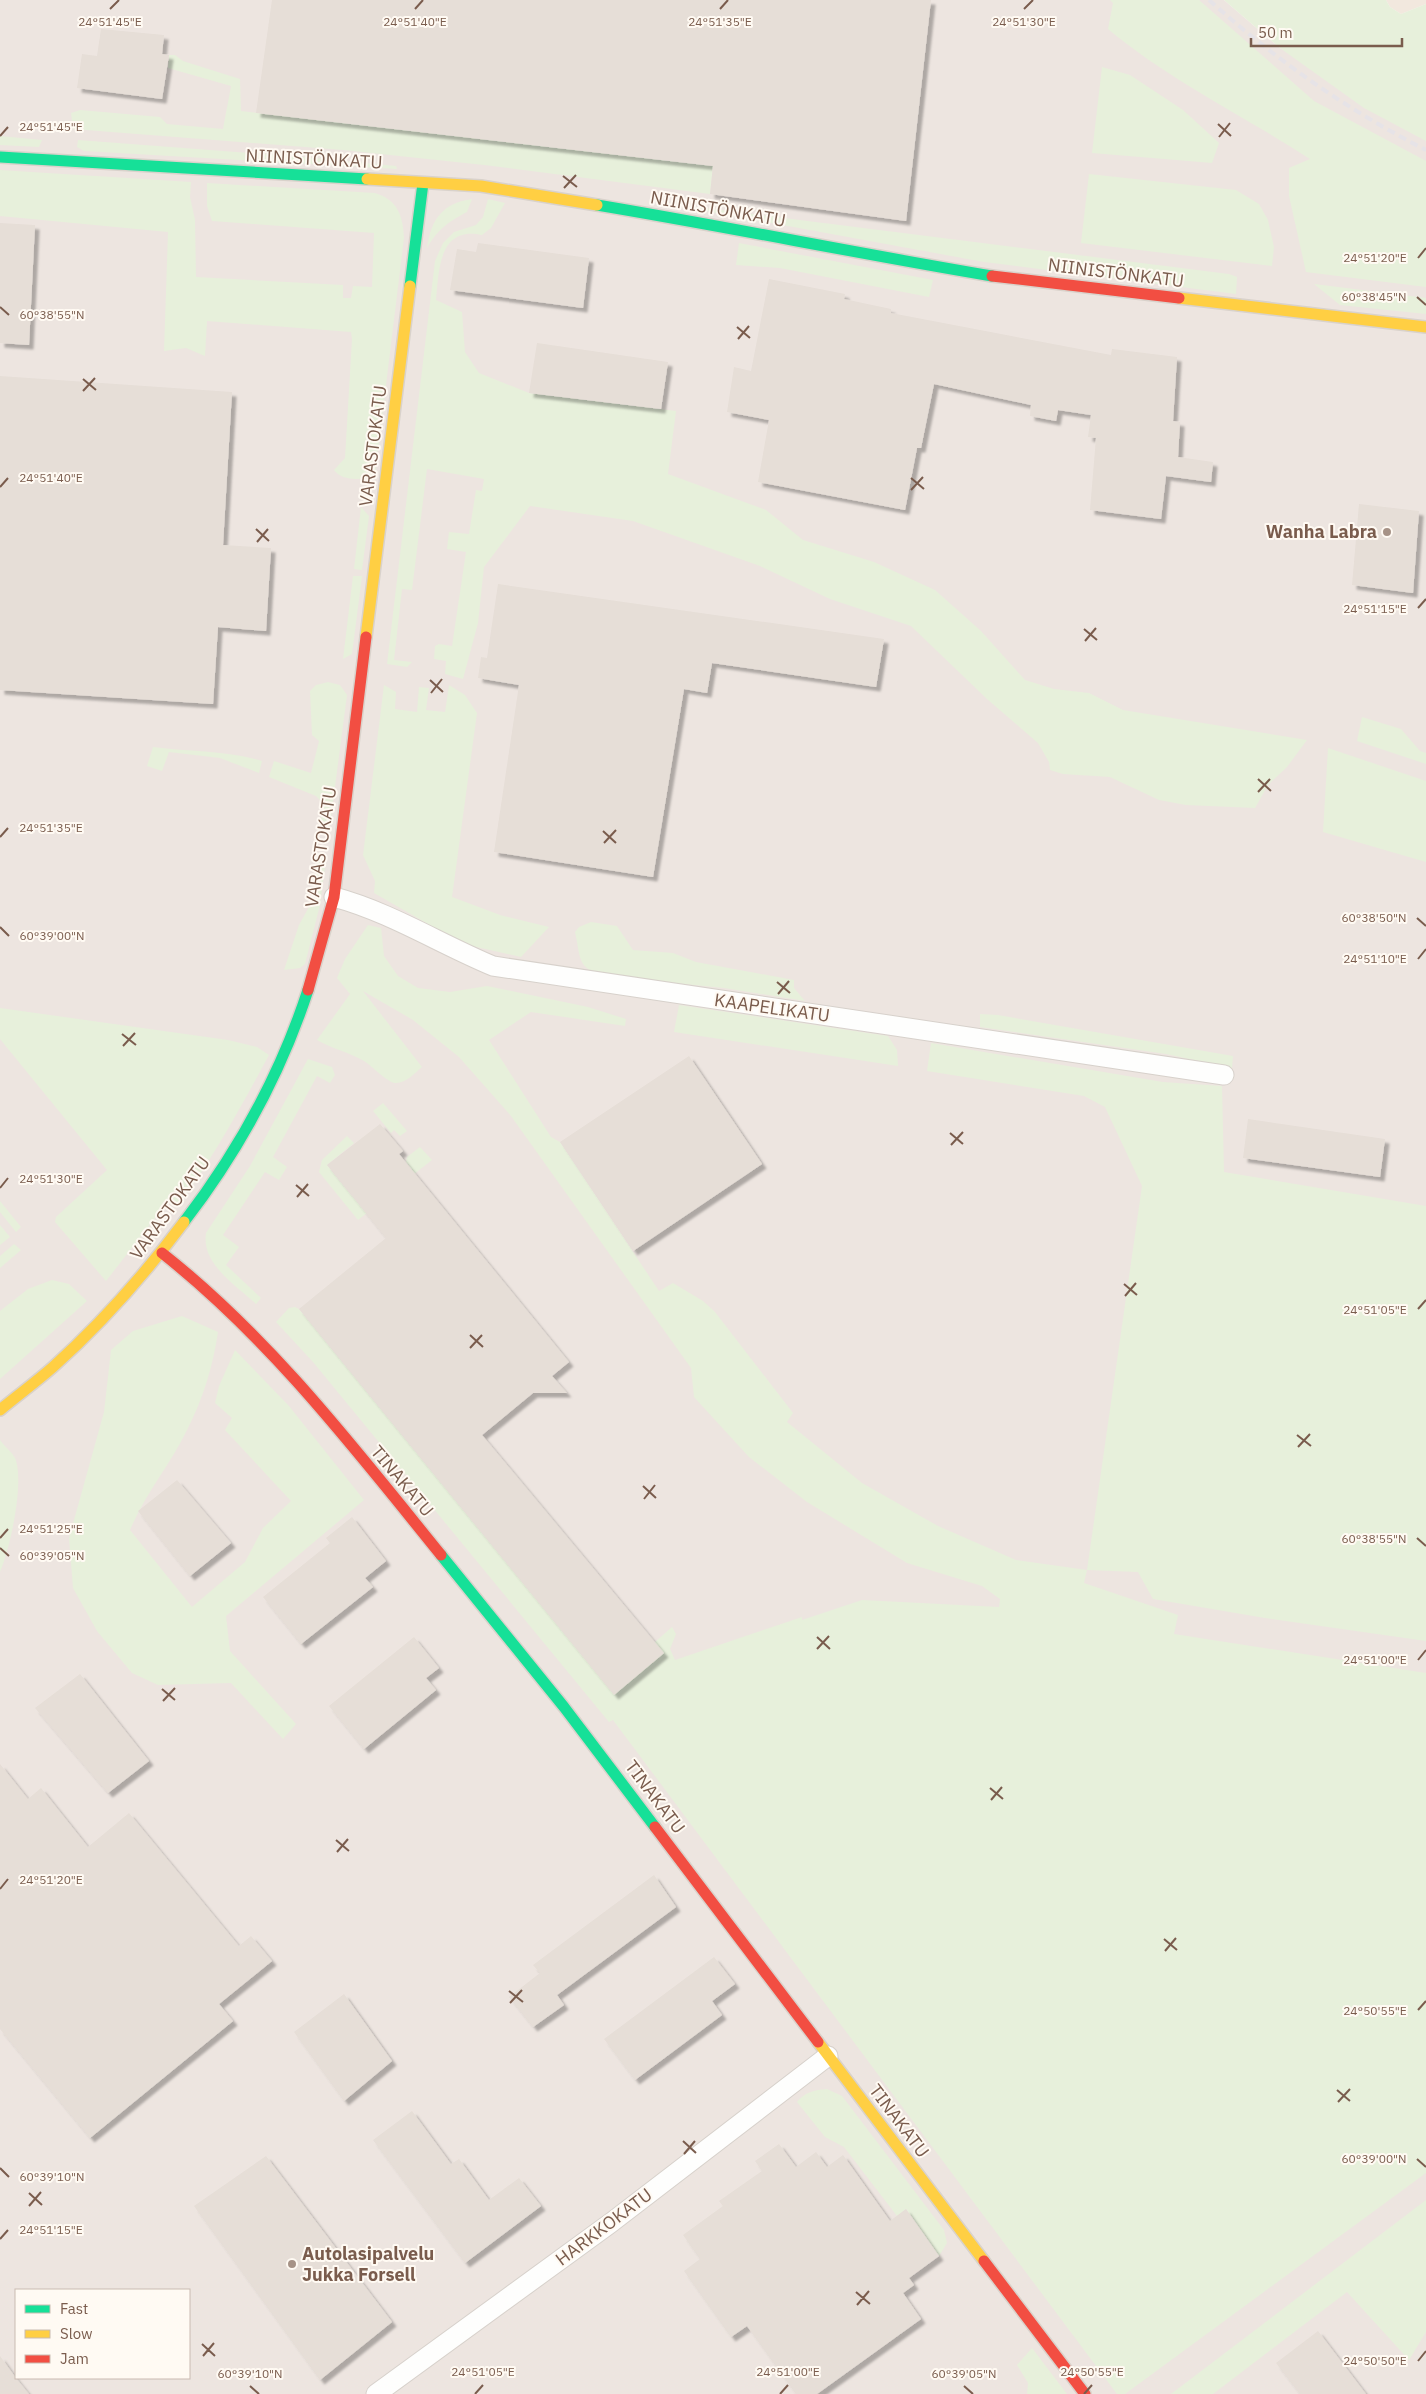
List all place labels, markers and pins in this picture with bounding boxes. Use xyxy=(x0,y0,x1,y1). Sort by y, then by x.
place label: Wanha Labra xyxy=(1266,520,1377,543)
marker: Wanha Labra xyxy=(1381,526,1393,538)
place label: Autolasipalvelu Jukka Forsell xyxy=(302,2242,434,2286)
marker: Autolasipalvelu Jukka Forsell xyxy=(286,2258,298,2270)

